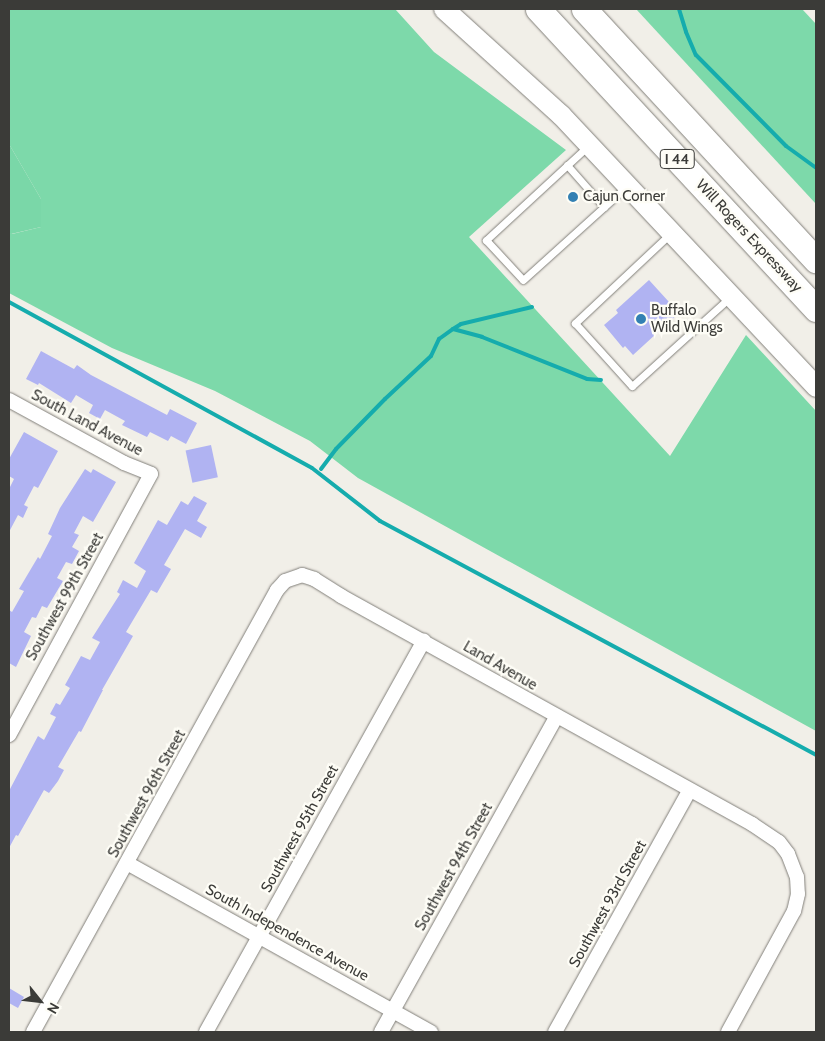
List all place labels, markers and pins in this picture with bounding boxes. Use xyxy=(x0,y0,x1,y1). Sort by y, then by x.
place label: Cajun Corner xyxy=(583,188,665,206)
marker: Cajun Corner xyxy=(567,191,579,203)
place label: Buffalo Wild Wings xyxy=(651,301,723,336)
marker: Buffalo Wild Wings xyxy=(635,313,647,325)

